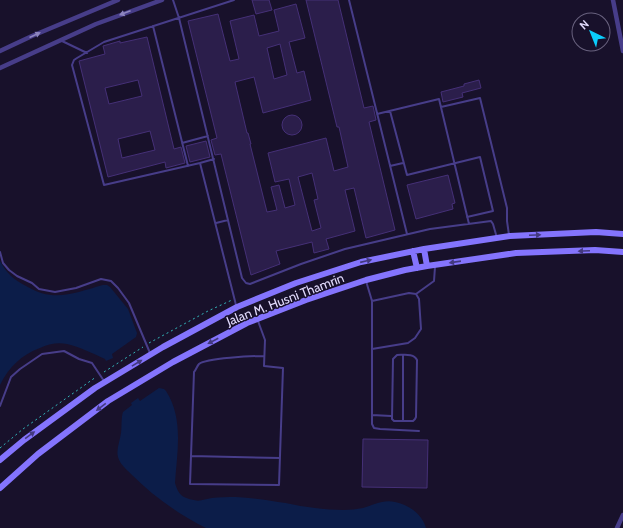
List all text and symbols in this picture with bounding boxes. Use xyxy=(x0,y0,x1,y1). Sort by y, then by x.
one-way arrow xyxy=(119,11,131,17)
north arrow xyxy=(571,12,611,52)
text: N xyxy=(577,17,592,32)
one-way arrow xyxy=(30,31,42,37)
one-way arrow xyxy=(529,231,541,238)
one-way arrow xyxy=(578,247,590,254)
one-way arrow xyxy=(360,258,372,264)
one-way arrow xyxy=(449,259,461,265)
street label: Jalan M. Husni Thamrin xyxy=(223,269,346,329)
one-way arrow xyxy=(207,338,218,344)
one-way arrow xyxy=(131,359,143,366)
one-way arrow xyxy=(95,402,106,411)
one-way arrow xyxy=(25,432,35,440)

